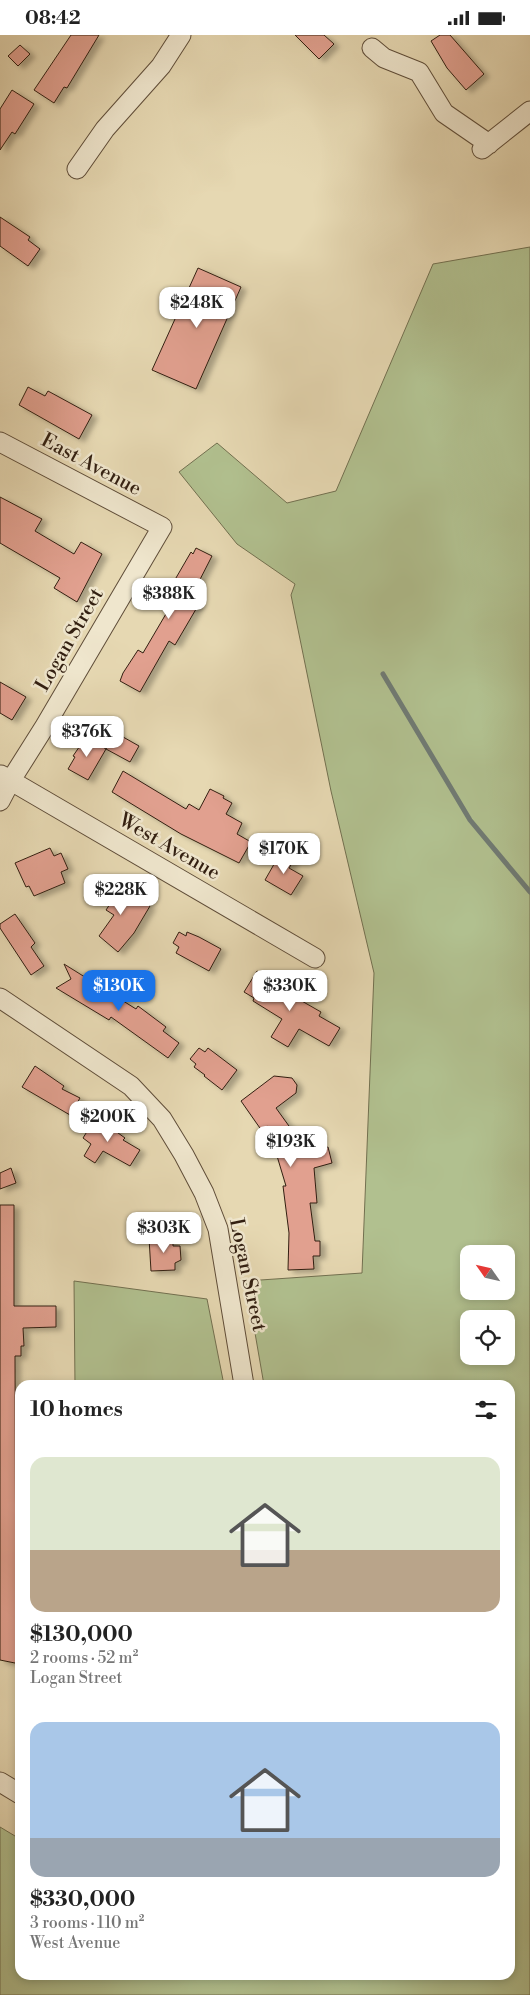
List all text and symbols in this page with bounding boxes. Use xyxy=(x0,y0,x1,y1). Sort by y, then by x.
text: 08:42 xyxy=(25,6,81,30)
pin: $248K xyxy=(162,287,232,329)
text: $248K xyxy=(170,293,224,313)
street label: East Avenue xyxy=(37,428,145,502)
pin: $388K xyxy=(134,577,204,620)
street label: Logan Street xyxy=(30,584,110,696)
text: $388K xyxy=(143,584,195,604)
pin: $376K xyxy=(52,715,122,758)
text: $376K xyxy=(62,722,112,742)
street label: West Avenue xyxy=(113,807,224,886)
pin: $170K xyxy=(249,833,319,875)
text: $170K xyxy=(259,839,309,859)
pin: $228K xyxy=(86,873,156,916)
text: $228K xyxy=(95,880,147,900)
pin: $130K xyxy=(84,969,154,1012)
pin: $330K xyxy=(255,969,325,1012)
text: $130K xyxy=(93,976,145,996)
text: $330K xyxy=(263,976,317,996)
pin: $200K xyxy=(73,1101,143,1143)
text: $200K xyxy=(80,1107,136,1127)
pin: $193K xyxy=(256,1125,326,1168)
text: $193K xyxy=(266,1132,316,1152)
pin: $303K xyxy=(129,1211,199,1254)
street label: Logan Street xyxy=(223,1216,271,1334)
text: $303K xyxy=(137,1218,191,1238)
north arrow xyxy=(460,1245,515,1300)
map controls xyxy=(460,1245,515,1365)
button: locate xyxy=(460,1310,515,1365)
icon: filters xyxy=(472,1396,500,1424)
text: 10 homes xyxy=(30,1397,123,1423)
icon: home xyxy=(220,1490,310,1580)
text: $130,000 xyxy=(30,1622,133,1648)
text: 2 rooms · 52 m² xyxy=(30,1648,138,1668)
text: Logan Street xyxy=(30,1668,122,1688)
icon: home xyxy=(220,1755,310,1845)
text: $330,000 xyxy=(30,1887,135,1913)
text: 3 rooms · 110 m² xyxy=(30,1913,144,1933)
text: West Avenue xyxy=(30,1933,120,1953)

